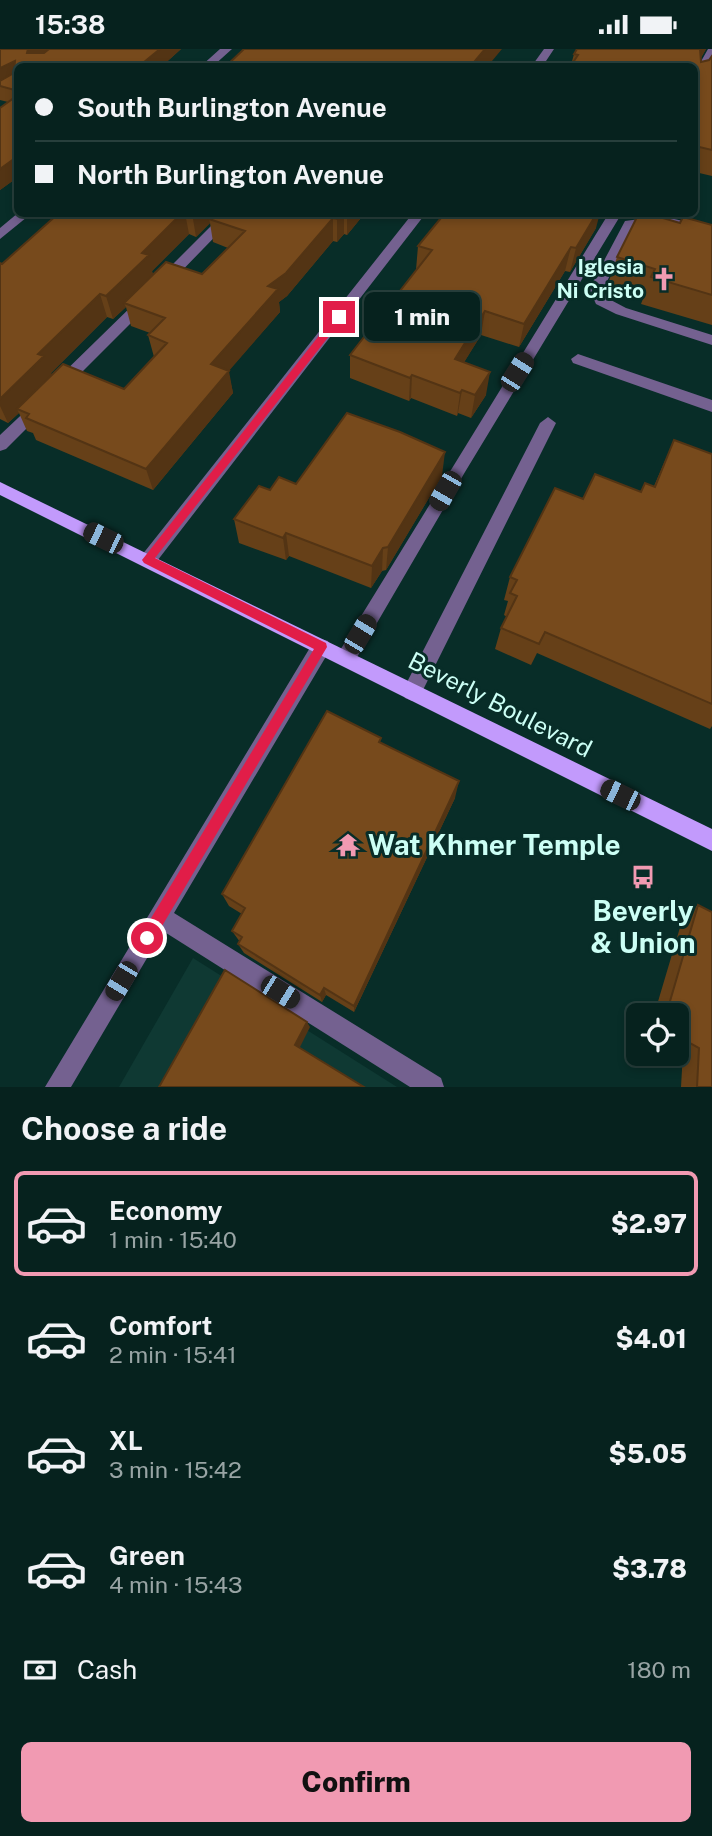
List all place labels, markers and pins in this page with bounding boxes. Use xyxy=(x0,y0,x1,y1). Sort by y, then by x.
place label: Iglesia Ni Cristo xyxy=(556,254,644,303)
church icon: Iglesia Ni Cristo xyxy=(650,265,678,293)
place label: Wat Khmer Temple xyxy=(368,828,621,861)
temple icon: Wat Khmer Temple xyxy=(334,831,362,859)
bus stop icon: Beverly & Union xyxy=(629,863,657,891)
place label: Beverly & Union xyxy=(590,894,696,959)

